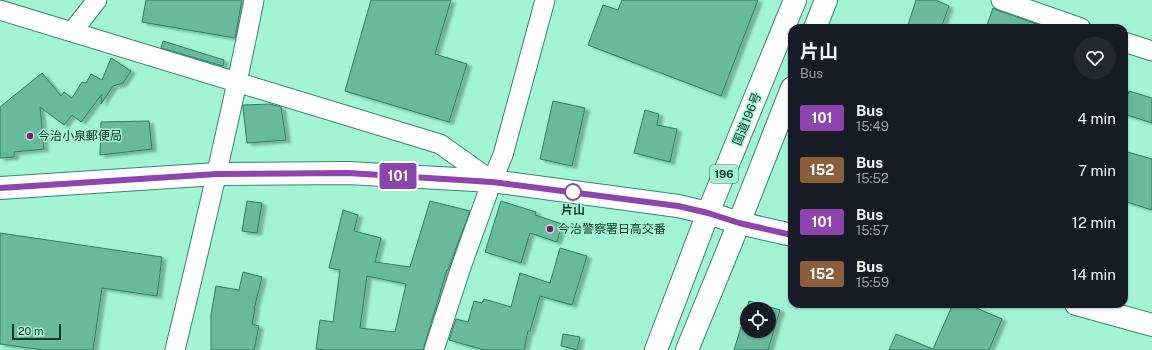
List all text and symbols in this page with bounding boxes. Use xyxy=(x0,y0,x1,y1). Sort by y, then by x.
button: heart xyxy=(1074,37,1116,79)
text: 片山 xyxy=(800,40,838,62)
text: Bus xyxy=(800,66,823,81)
street label: 国道196号 xyxy=(730,91,764,147)
text: Bus xyxy=(856,102,883,119)
text: 101 xyxy=(811,110,833,126)
text: 4 min xyxy=(1077,110,1116,127)
text: 15:49 xyxy=(856,119,889,134)
place label: 今治小泉郵便局 xyxy=(38,129,122,143)
marker: 今治小泉郵便局 xyxy=(25,131,35,141)
text: Bus xyxy=(856,154,883,171)
text: 152 xyxy=(810,162,834,178)
text: 7 min xyxy=(1078,162,1116,179)
line badge: 101 xyxy=(375,163,421,189)
road number: 196 xyxy=(710,165,738,183)
text: 101 xyxy=(387,168,409,184)
text: 15:52 xyxy=(856,171,889,186)
marker: 片山 xyxy=(564,183,582,201)
place label: 片山 xyxy=(561,203,585,217)
text: Bus xyxy=(856,206,883,223)
text: 101 xyxy=(811,214,833,230)
text: 12 min xyxy=(1072,214,1116,231)
place label: 今治警察署日高交番 xyxy=(558,222,666,236)
text: 15:57 xyxy=(856,223,889,238)
marker: 今治警察署日高交番 xyxy=(545,224,555,234)
text: Bus xyxy=(856,258,883,275)
text: 152 xyxy=(810,266,834,282)
text: 14 min xyxy=(1071,266,1116,283)
text: 15:59 xyxy=(856,275,889,290)
map controls xyxy=(740,302,776,338)
button: locate xyxy=(740,302,776,338)
scale bar xyxy=(12,322,61,341)
text: 20 m xyxy=(18,325,43,337)

